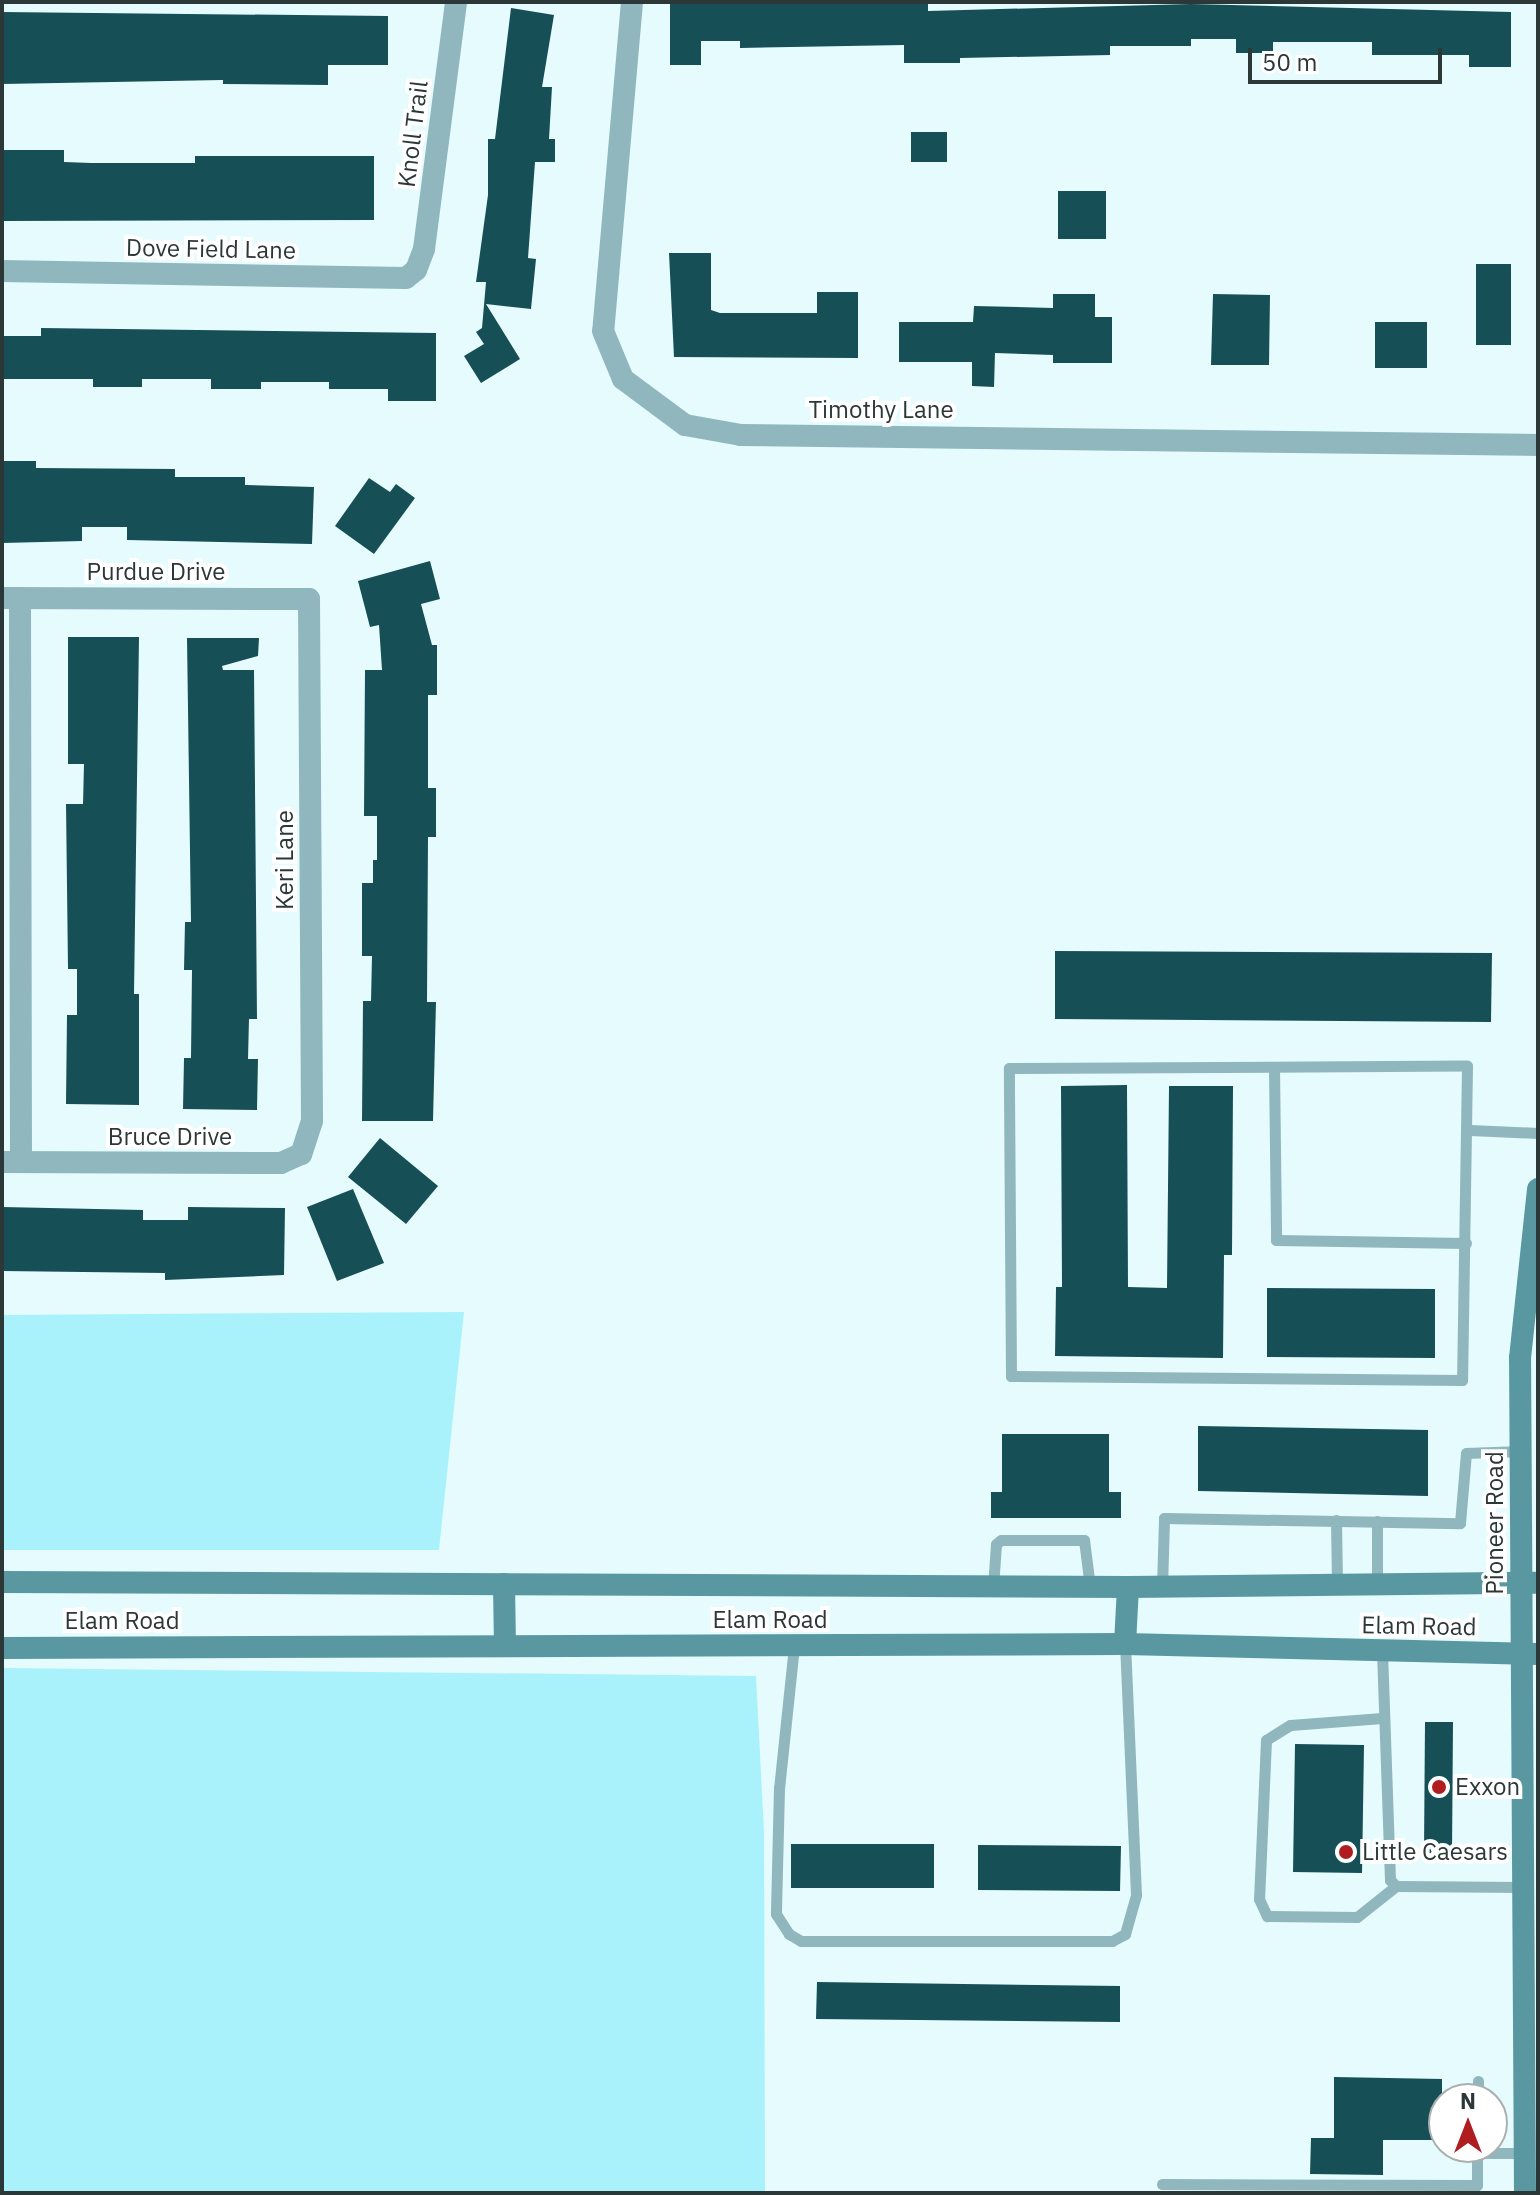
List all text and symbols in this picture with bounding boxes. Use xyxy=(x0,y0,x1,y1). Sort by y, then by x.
scale bar xyxy=(1252,32,1446,82)
text: 50 m xyxy=(1262,46,1317,78)
street label: Knoll Trail xyxy=(392,79,434,189)
street label: Dove Field Lane xyxy=(126,233,296,265)
street label: Timothy Lane xyxy=(808,396,954,424)
street label: Purdue Drive xyxy=(87,558,225,586)
street label: Keri Lane xyxy=(271,810,299,910)
street label: Bruce Drive xyxy=(108,1123,232,1151)
street label: Pioneer Road xyxy=(1481,1451,1509,1595)
street label: Elam Road xyxy=(712,1606,828,1634)
street label: Elam Road xyxy=(64,1607,180,1635)
street label: Elam Road xyxy=(1361,1611,1477,1641)
place label: Exxon xyxy=(1455,1773,1520,1801)
marker: Exxon xyxy=(1430,1778,1448,1796)
place label: Little Caesars xyxy=(1362,1838,1508,1866)
marker: Little Caesars xyxy=(1337,1843,1355,1861)
north arrow xyxy=(1428,2083,1508,2163)
text: N xyxy=(1460,2086,1476,2115)

